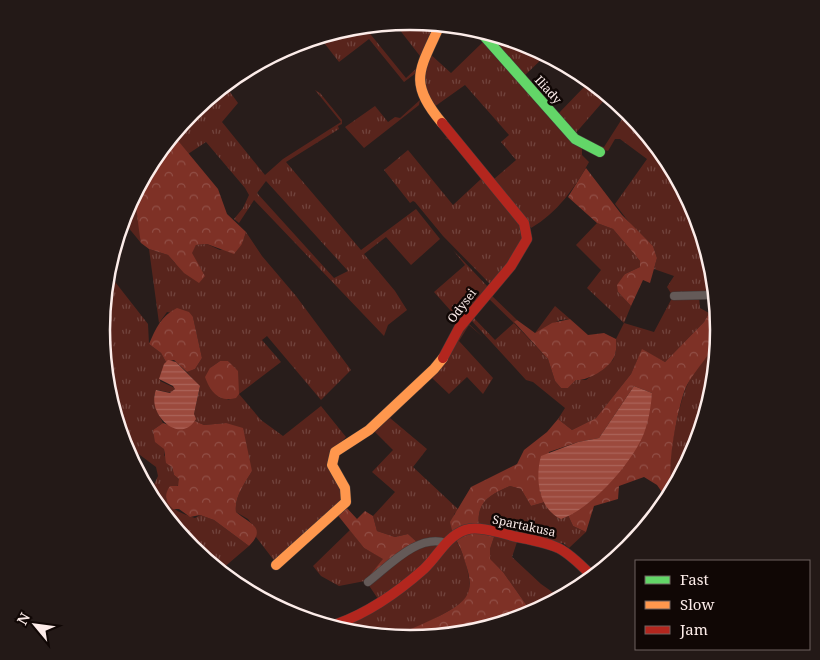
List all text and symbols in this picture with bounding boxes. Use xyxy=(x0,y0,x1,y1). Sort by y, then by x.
street label: Iliady xyxy=(531,72,566,108)
street label: Odysei xyxy=(443,285,480,326)
street label: Spartakusa xyxy=(491,511,557,541)
legend xyxy=(635,560,810,650)
text: Fast xyxy=(680,569,709,589)
text: Slow xyxy=(680,594,714,614)
north arrow xyxy=(10,600,60,650)
text: N xyxy=(12,609,34,628)
text: Jam xyxy=(679,619,708,639)

